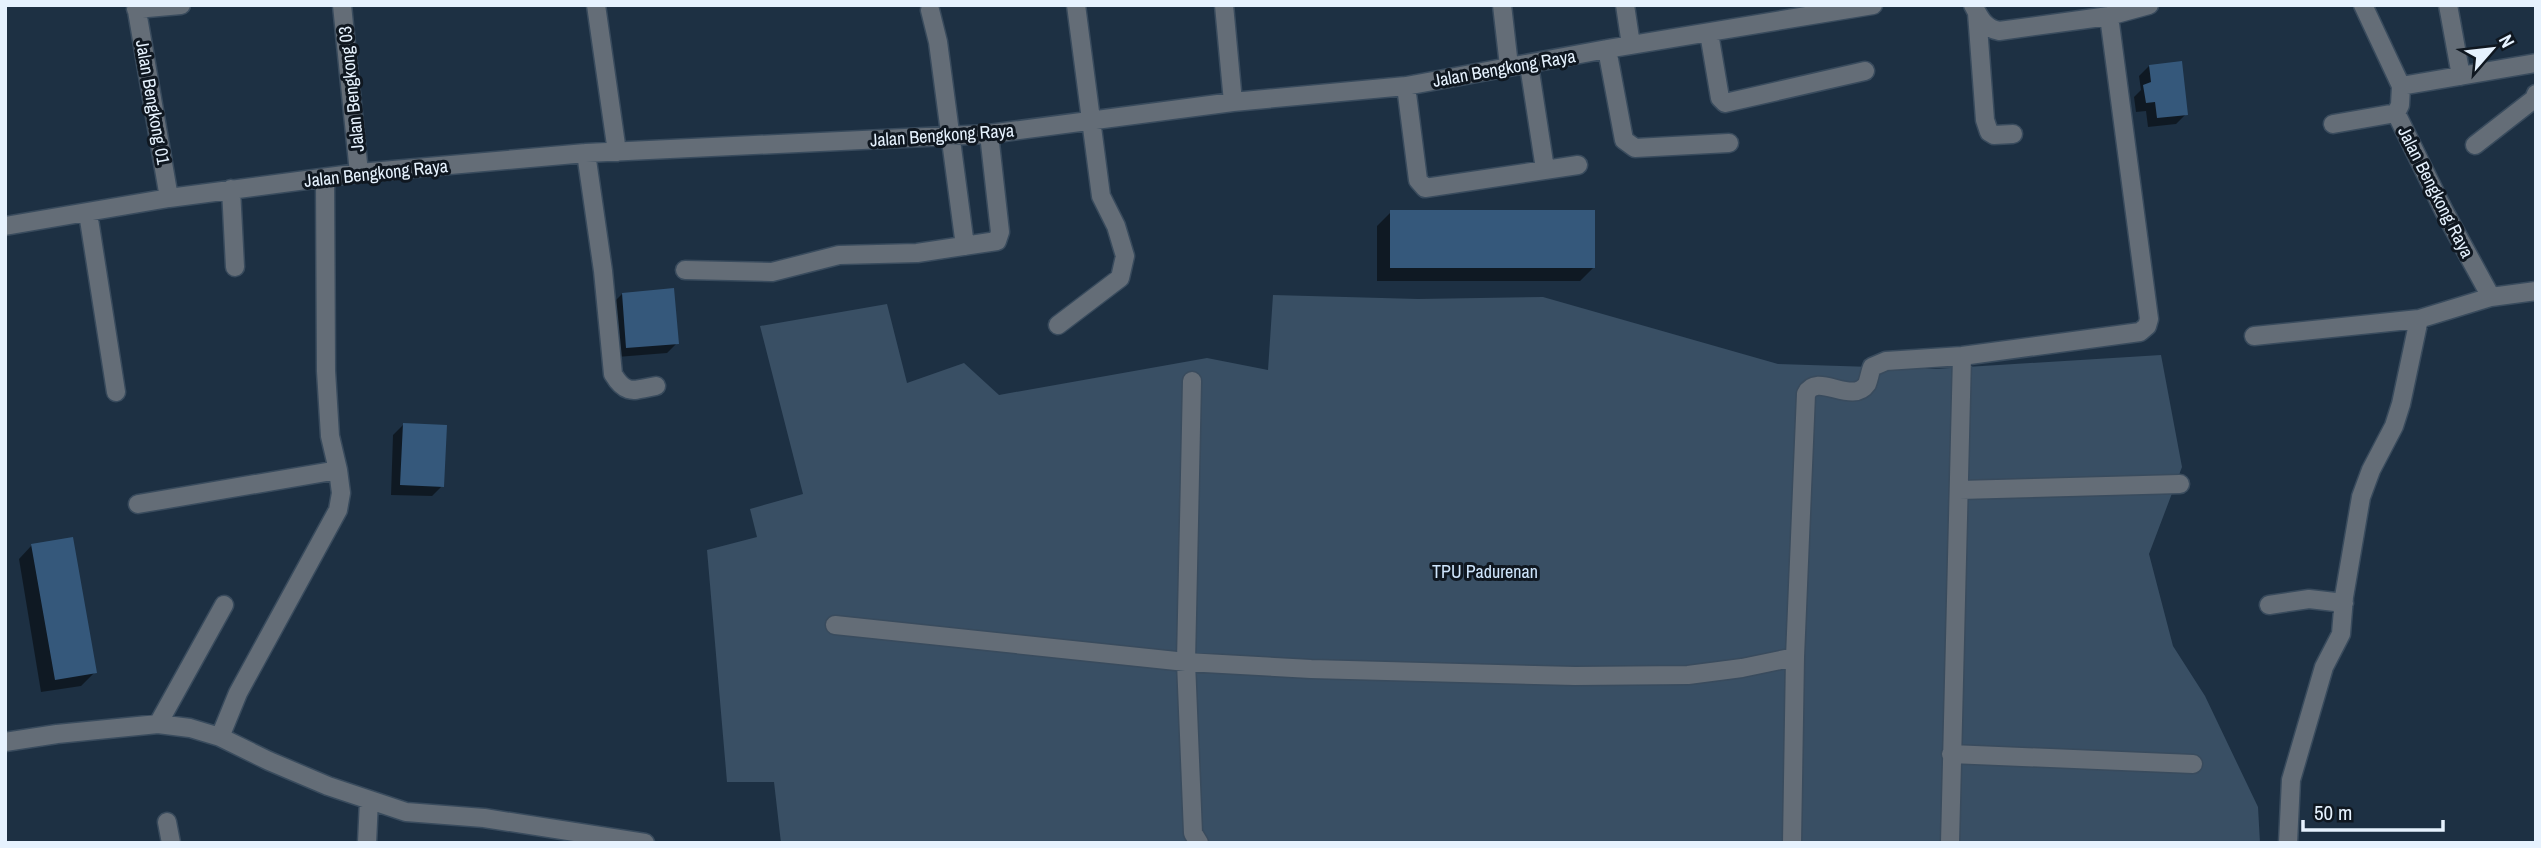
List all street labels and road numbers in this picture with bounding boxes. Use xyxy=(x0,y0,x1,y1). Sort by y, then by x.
street label: Jalan Bengkong 03 xyxy=(332,25,370,153)
street label: Jalan Bengkong 01 xyxy=(130,38,176,167)
street label: Jalan Bengkong Raya xyxy=(1431,43,1577,93)
street label: Jalan Bengkong Raya xyxy=(869,117,1015,153)
street label: Jalan Bengkong Raya xyxy=(2392,122,2480,262)
street label: Jalan Bengkong Raya xyxy=(303,153,449,193)

